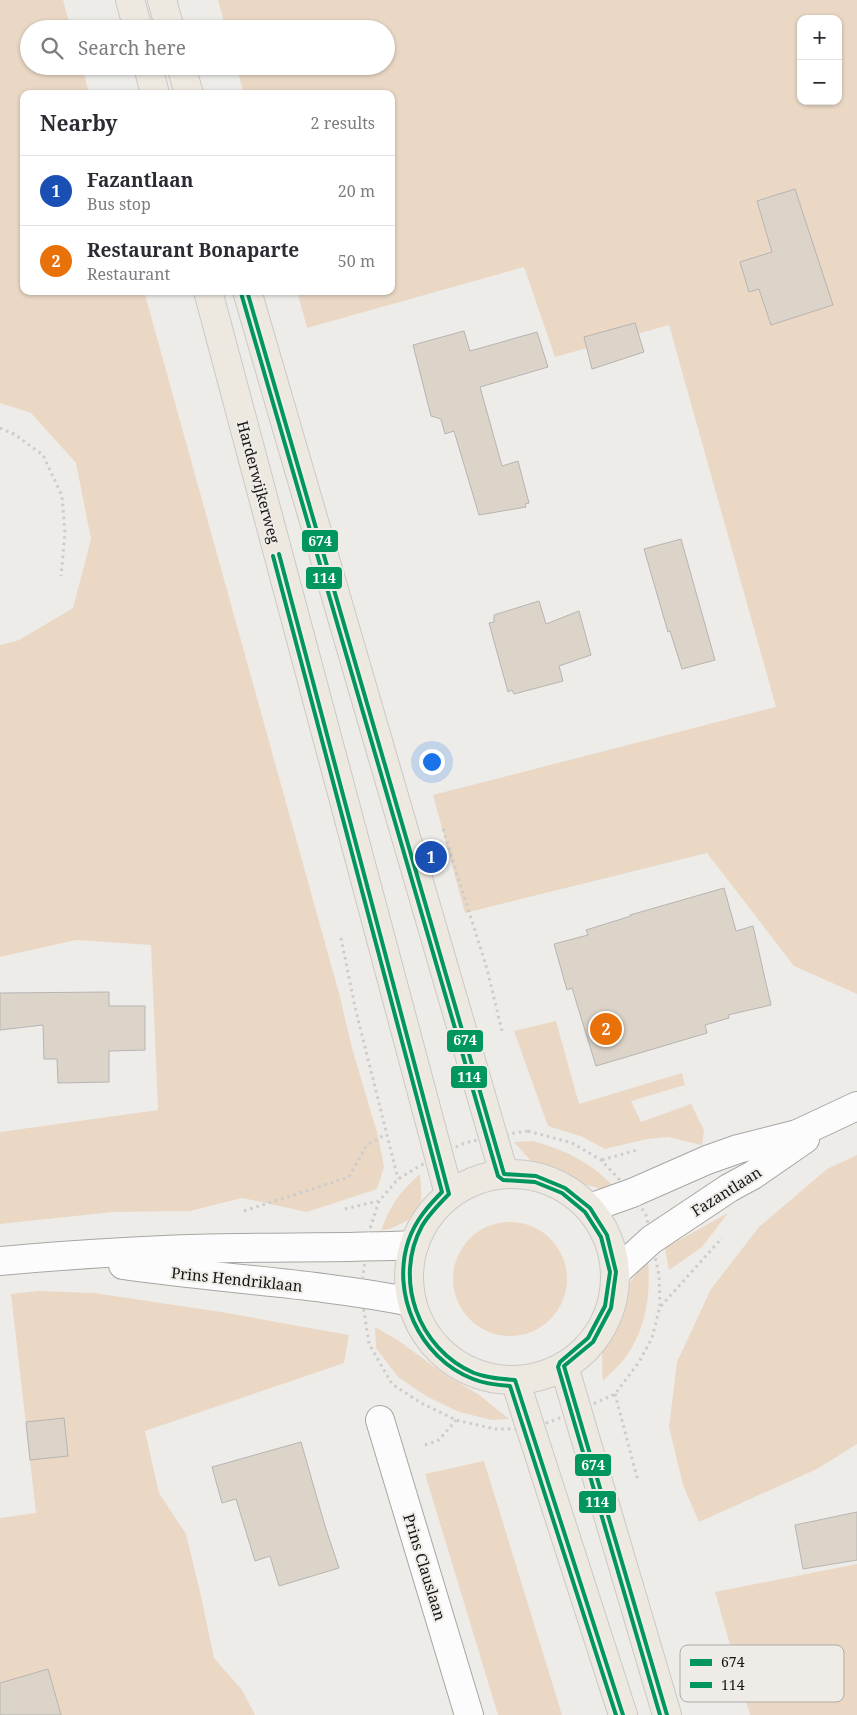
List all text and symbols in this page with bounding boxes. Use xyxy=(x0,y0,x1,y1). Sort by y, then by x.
map controls xyxy=(797,15,842,105)
button: + xyxy=(797,15,842,60)
search box xyxy=(20,20,395,75)
icon: search xyxy=(38,34,66,62)
text: Search here xyxy=(78,35,186,61)
button: − xyxy=(797,60,842,105)
text: Nearby xyxy=(40,109,118,137)
text: 2 results xyxy=(311,112,375,134)
text: Fazantlaan xyxy=(87,167,193,193)
text: 1 xyxy=(51,180,61,202)
text: 20 m xyxy=(338,180,375,202)
text: Bus stop xyxy=(87,193,151,215)
text: Restaurant Bonaparte xyxy=(87,237,299,263)
text: 2 xyxy=(51,250,61,272)
text: 50 m xyxy=(338,250,375,272)
text: Restaurant xyxy=(87,263,170,285)
street label: Harderwijkerweg xyxy=(233,418,285,546)
line badge: 674 xyxy=(301,529,339,553)
text: 674 xyxy=(308,531,332,550)
line badge: 114 xyxy=(305,566,343,590)
text: 114 xyxy=(312,568,336,587)
your location xyxy=(419,749,445,775)
pin: 1 xyxy=(415,838,447,876)
pin: 2 xyxy=(590,1010,622,1048)
line badge: 674 xyxy=(446,1029,484,1053)
text: 674 xyxy=(453,1030,477,1049)
line badge: 114 xyxy=(450,1065,488,1089)
text: 114 xyxy=(457,1067,481,1086)
street label: Fazantlaan xyxy=(687,1161,765,1220)
street label: Prins Hendriklaan xyxy=(170,1262,304,1296)
line badge: 674 xyxy=(574,1453,612,1477)
text: 674 xyxy=(581,1455,605,1474)
line badge: 114 xyxy=(578,1490,617,1514)
text: 114 xyxy=(585,1492,609,1511)
street label: Prins Clauslaan xyxy=(399,1511,451,1623)
legend xyxy=(680,1645,844,1702)
text: 674 xyxy=(721,1652,745,1671)
text: 114 xyxy=(721,1675,745,1694)

